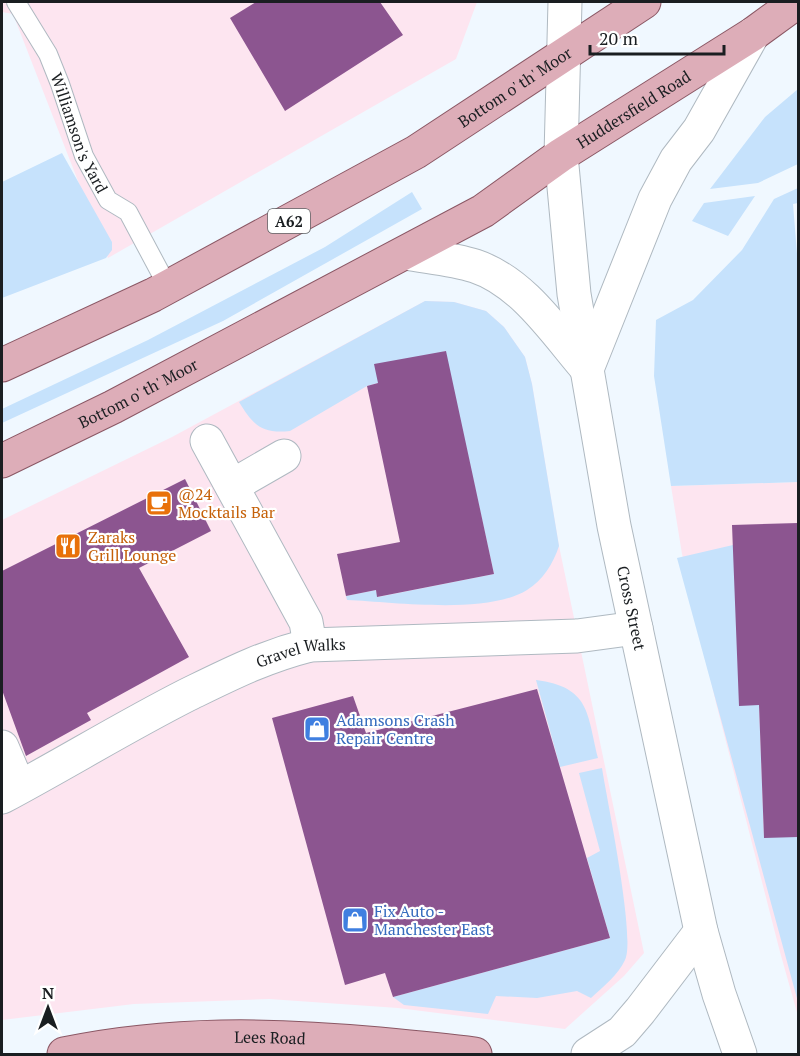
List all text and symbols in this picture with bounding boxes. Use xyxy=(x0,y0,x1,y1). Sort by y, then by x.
scale bar xyxy=(590,18,724,56)
text: 20 m xyxy=(599,26,639,50)
street label: Bottom o' th' Moor xyxy=(454,41,577,132)
street label: Huddersfield Road xyxy=(572,65,695,153)
street label: Williamson's Yard xyxy=(46,70,113,197)
road number: A62 xyxy=(268,209,310,233)
street label: Bottom o' th' Moor xyxy=(75,353,202,433)
place label: @24 Mocktails Bar xyxy=(178,483,276,523)
cafe icon: @24 Mocktails Bar xyxy=(144,488,174,518)
place label: Zaraks Grill Lounge xyxy=(88,526,176,566)
restaurant icon: Zaraks Grill Lounge xyxy=(53,531,83,561)
street label: Cross Street xyxy=(612,564,651,652)
street label: Gravel Walks xyxy=(252,633,346,673)
place label: Adamsons Crash Repair Centre xyxy=(336,709,455,749)
shop icon: Adamsons Crash Repair Centre xyxy=(302,714,332,744)
place label: Fix Auto - Manchester East xyxy=(374,900,492,940)
shop icon: Fix Auto - Manchester East xyxy=(340,905,370,935)
north arrow xyxy=(18,978,78,1038)
text: N xyxy=(42,982,54,1004)
street label: Lees Road xyxy=(234,1026,306,1050)

